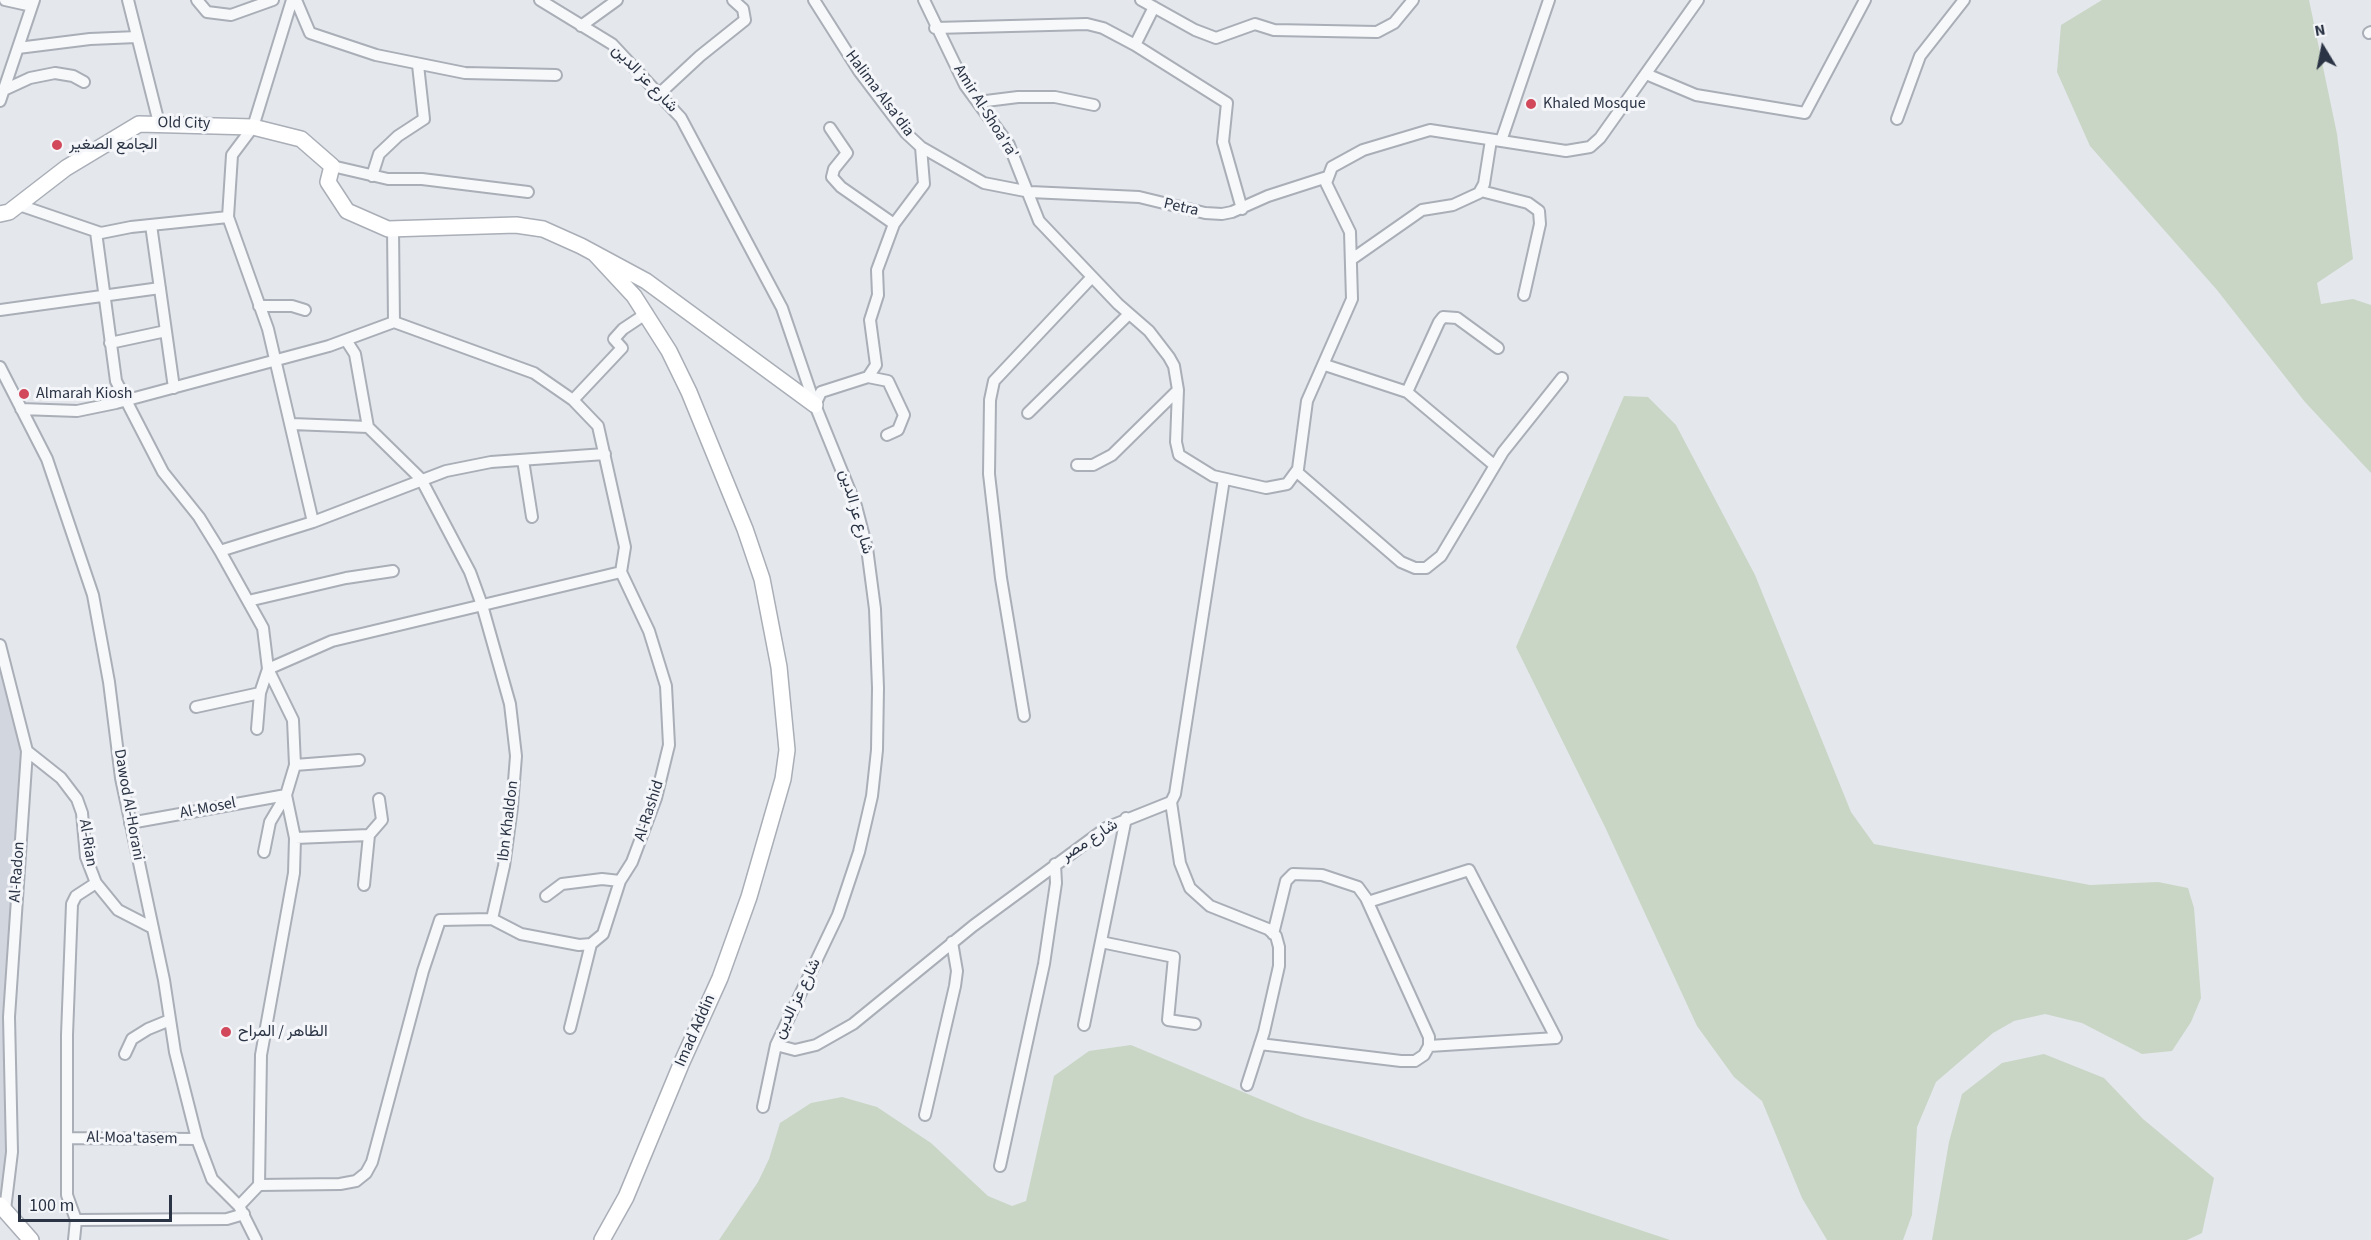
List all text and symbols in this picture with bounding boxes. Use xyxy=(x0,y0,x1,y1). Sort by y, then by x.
north arrow xyxy=(2293,18,2353,78)
text: N xyxy=(2313,19,2327,42)
street label: شارع عز الدين xyxy=(607,41,681,117)
street label: Halima Alsa'dia xyxy=(840,47,918,141)
street label: Amir Al-Shoa'ra' xyxy=(948,62,1022,162)
place label: Khaled Mosque xyxy=(1543,94,1646,114)
marker: Khaled Mosque xyxy=(1524,97,1538,111)
street label: Old City xyxy=(157,114,211,134)
place label: الجامع الصغير xyxy=(69,135,158,155)
marker: الجامع الصغير xyxy=(50,138,64,152)
street label: Petra xyxy=(1162,195,1200,221)
place label: Almarah Kiosh xyxy=(36,384,132,404)
marker: Almarah Kiosh xyxy=(17,387,31,401)
street label: شارع عز الدين xyxy=(834,468,876,556)
street label: Dawod Al-Horani xyxy=(109,748,147,862)
street label: Al-Rashid xyxy=(631,778,669,844)
street label: Ibn Khaldon xyxy=(495,779,523,863)
street label: Al-Mosel xyxy=(178,794,238,824)
street label: شارع مصر xyxy=(1058,816,1122,866)
street label: Al-Rian xyxy=(74,818,100,868)
street label: Al-Radon xyxy=(6,841,30,903)
street label: شارع عز الدين xyxy=(770,956,826,1042)
street label: Imad Addin xyxy=(672,992,720,1070)
place label: الظاهر / المراح xyxy=(238,1022,328,1042)
marker: الظاهر / المراح xyxy=(219,1025,233,1039)
street label: Al-Moa'tasem xyxy=(86,1129,178,1149)
scale bar xyxy=(21,1183,176,1221)
text: 100 m xyxy=(29,1193,74,1218)

